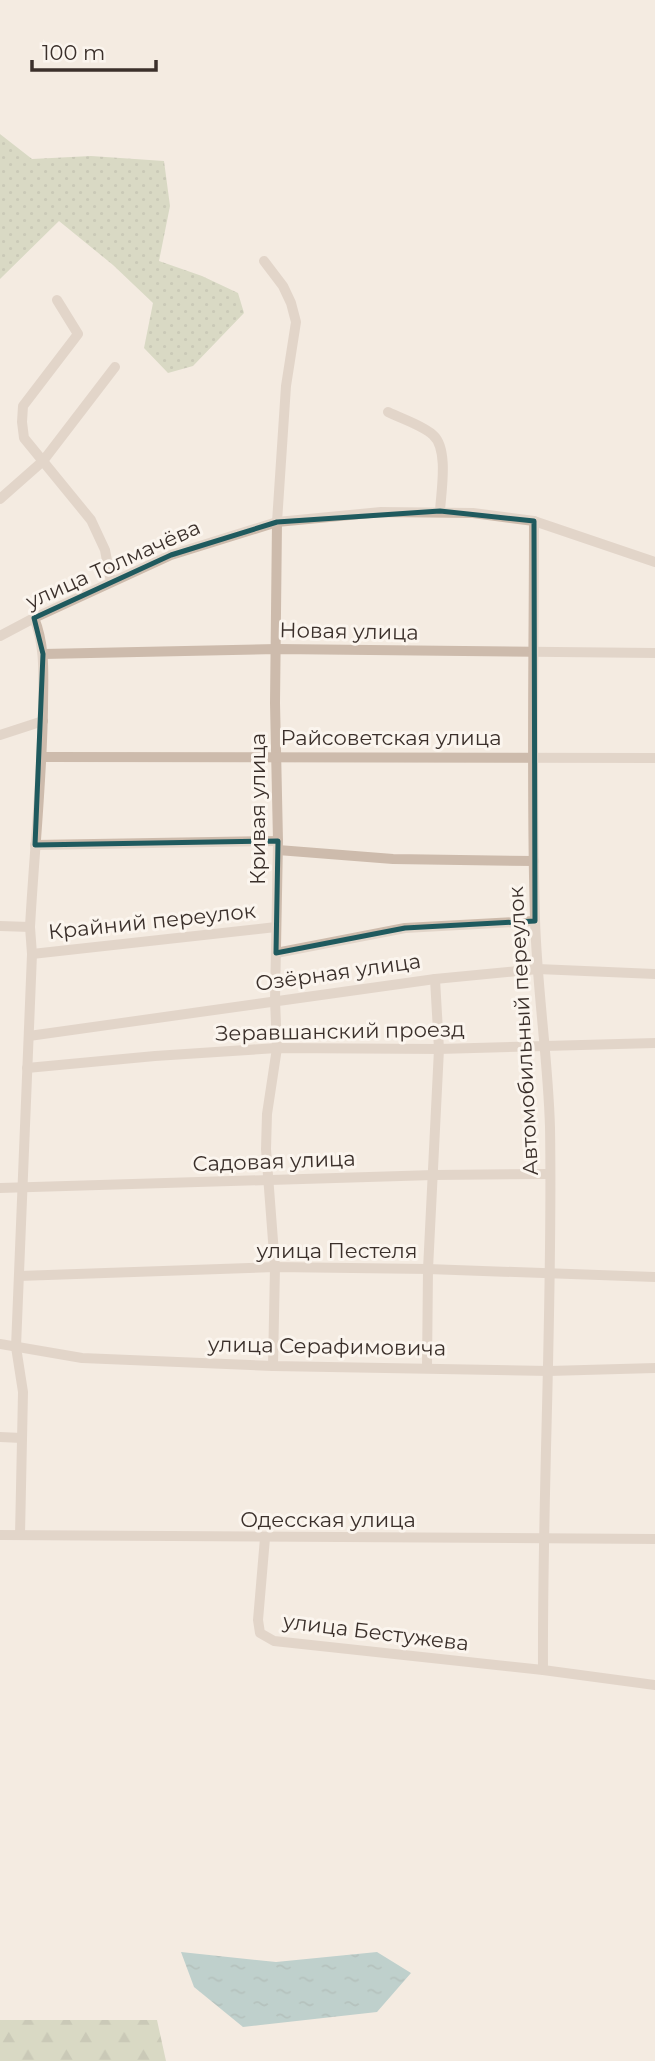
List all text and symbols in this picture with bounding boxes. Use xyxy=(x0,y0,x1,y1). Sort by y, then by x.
scale bar xyxy=(32,28,156,72)
text: 100 m xyxy=(42,40,105,65)
street label: улица Толмачёва xyxy=(21,514,204,614)
street label: Новая улица xyxy=(279,617,419,645)
street label: Райсоветская улица xyxy=(281,725,501,750)
street label: Кривая улица xyxy=(245,733,270,885)
street label: Автомобильный переулок xyxy=(503,886,543,1176)
street label: Крайний переулок xyxy=(47,898,257,944)
street label: Озёрная улица xyxy=(254,948,422,996)
street label: Зеравшанский проезд xyxy=(215,1016,465,1046)
street label: Садовая улица xyxy=(192,1146,356,1176)
street label: улица Пестеля xyxy=(255,1238,418,1263)
street label: улица Серафимовича xyxy=(207,1331,446,1361)
street label: Одесская улица xyxy=(240,1507,416,1532)
street label: улица Бестужева xyxy=(281,1608,470,1656)

